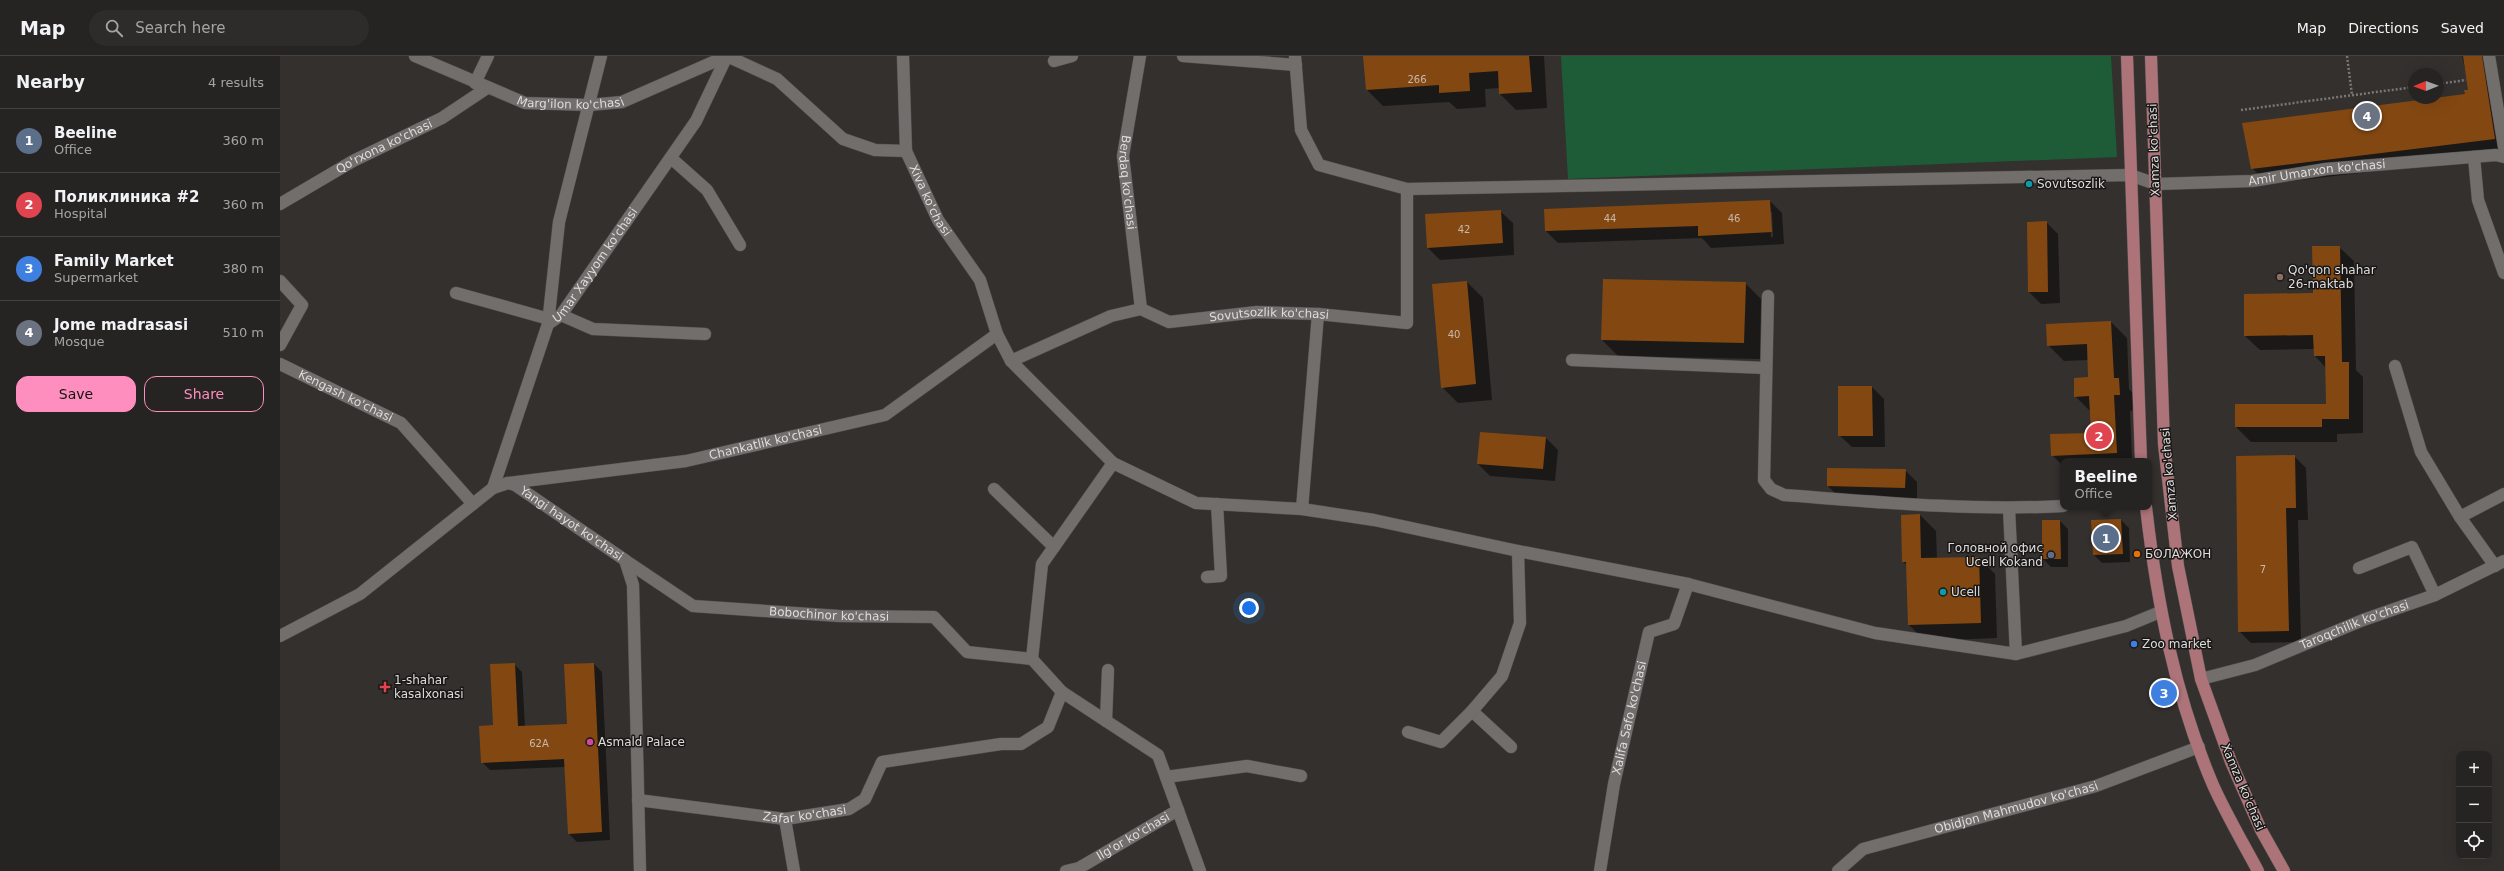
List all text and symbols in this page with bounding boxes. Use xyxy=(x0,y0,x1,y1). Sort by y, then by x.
search box xyxy=(89,10,369,46)
text: Map xyxy=(20,17,65,39)
icon: search xyxy=(103,17,125,39)
text: Search here xyxy=(135,19,225,37)
text: Map xyxy=(2297,20,2326,36)
text: Directions xyxy=(2348,20,2419,36)
text: Saved xyxy=(2441,20,2484,36)
north arrow xyxy=(2408,68,2444,104)
text: Nearby xyxy=(16,72,85,92)
house number: 266 xyxy=(1407,74,1427,85)
text: 4 results xyxy=(208,75,264,90)
street label: Marg'ilon ko'chasi xyxy=(515,93,626,112)
pin: 4 xyxy=(2354,101,2380,131)
street label: Xamza ko'chasi xyxy=(2145,103,2163,197)
street label: Qo'rxona ko'chasi xyxy=(333,117,435,177)
text: Beeline xyxy=(54,124,117,142)
text: 1 xyxy=(24,133,34,148)
text: 360 m xyxy=(222,133,264,148)
street label: Berdaq ko'chasi xyxy=(1116,134,1139,230)
text: Office xyxy=(54,142,92,157)
street label: Amir Umarxon ko'chasi xyxy=(2247,157,2386,189)
street label: Xiva ko'chasi xyxy=(906,162,954,239)
place label: Sovutsozlik xyxy=(2037,177,2105,191)
marker: Sovutsozlik xyxy=(2024,179,2034,189)
text: Поликлиника #2 xyxy=(54,188,199,206)
text: 2 xyxy=(24,197,34,212)
text: 360 m xyxy=(222,197,264,212)
street label: Umar Xayyom ko'chasi xyxy=(550,205,640,326)
text: Hospital xyxy=(54,206,107,221)
house number: 44 xyxy=(1604,213,1616,224)
house number: 46 xyxy=(1728,213,1740,224)
house number: 42 xyxy=(1458,224,1470,235)
text: Family Market xyxy=(54,252,174,270)
text: 3 xyxy=(24,261,34,276)
text: 380 m xyxy=(222,261,264,276)
place label: Qo'qon shahar 26-maktab xyxy=(2288,263,2376,291)
text: Supermarket xyxy=(54,270,138,285)
marker: Qo'qon shahar 26-maktab xyxy=(2275,272,2285,282)
street label: Sovutsozlik ko'chasi xyxy=(1209,305,1330,324)
text: Jome madrasasi xyxy=(54,316,188,334)
text: 4 xyxy=(24,325,34,340)
text: 510 m xyxy=(222,325,264,340)
house number: 40 xyxy=(1448,329,1460,340)
text: Mosque xyxy=(54,334,104,349)
street label: Kengash ko'chasi xyxy=(296,367,395,425)
button: Save xyxy=(16,376,136,412)
button: Share xyxy=(144,376,264,412)
pin: 2 xyxy=(2086,421,2112,451)
street label: Chankatlik ko'chasi xyxy=(708,423,823,462)
street label: Xamza ko'chasi xyxy=(2158,427,2180,521)
popup xyxy=(2060,458,2152,510)
text: Beeline xyxy=(2075,468,2137,486)
street label: Yangi hayot ko'chasi xyxy=(516,483,626,564)
text: Office xyxy=(2075,486,2112,501)
pin: 1 xyxy=(2093,523,2119,553)
place label: Головной офис Ucell Kokand xyxy=(1947,541,2043,569)
place label: БОЛАЖОН xyxy=(2145,547,2211,561)
marker: БОЛАЖОН xyxy=(2132,549,2142,559)
marker: Головной офис Ucell Kokand xyxy=(2046,550,2056,560)
house number: 7 xyxy=(2260,564,2266,575)
place label: Ucell xyxy=(1951,585,1980,599)
marker: Ucell xyxy=(1938,587,1948,597)
your location xyxy=(1239,598,1259,618)
street label: Taroqchilik ko'chasi xyxy=(2297,598,2411,653)
street label: Bobochinor ko'chasi xyxy=(769,604,889,624)
place label: Zoo market xyxy=(2142,637,2212,651)
marker: Zoo market xyxy=(2129,639,2139,649)
street label: Xalifa Safo ko'chasi xyxy=(1609,660,1649,776)
place label: 1-shahar kasalxonasi xyxy=(394,673,464,701)
pin: 3 xyxy=(2151,678,2177,708)
marker: 1-shahar kasalxonasi xyxy=(379,681,391,693)
place label: Asmald Palace xyxy=(598,735,685,749)
marker: Asmald Palace xyxy=(585,737,595,747)
house number: 62А xyxy=(529,738,549,749)
street label: Xamza ko'chasi xyxy=(2218,741,2268,833)
map controls xyxy=(2456,751,2492,859)
button: + xyxy=(2456,751,2492,787)
street label: Obidjon Mahmudov ko'chasi xyxy=(1933,779,2100,836)
button: − xyxy=(2456,787,2492,823)
street label: Zafar ko'chasi xyxy=(762,803,847,826)
street label: Ilg'or ko'chasi xyxy=(1094,809,1172,863)
button: locate xyxy=(2456,823,2492,859)

